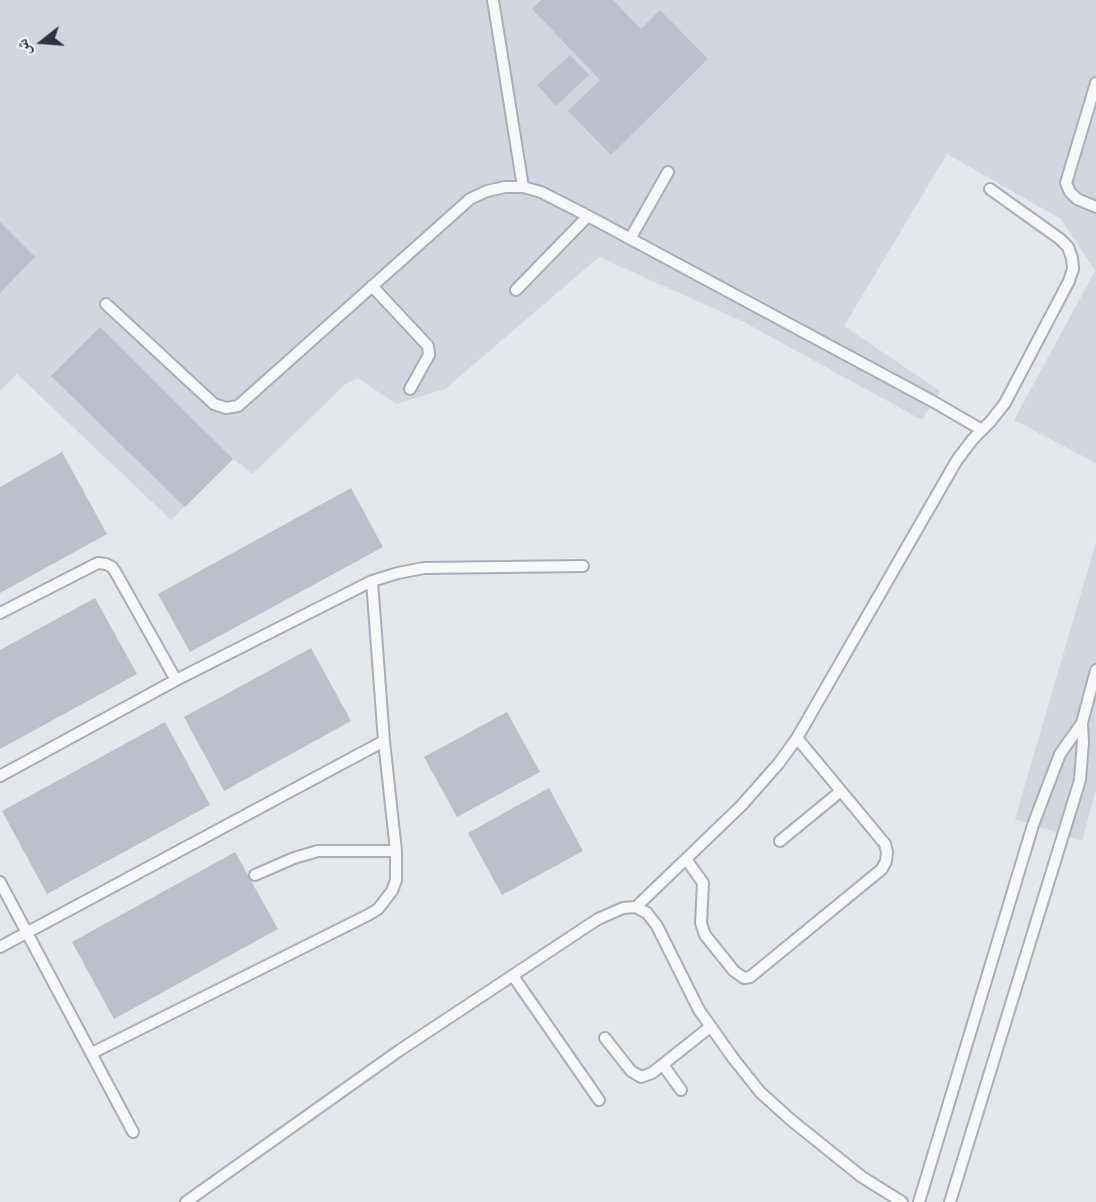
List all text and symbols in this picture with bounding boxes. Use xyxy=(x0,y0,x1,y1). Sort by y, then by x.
north arrow xyxy=(12,12,72,72)
text: ش xyxy=(13,37,36,58)

